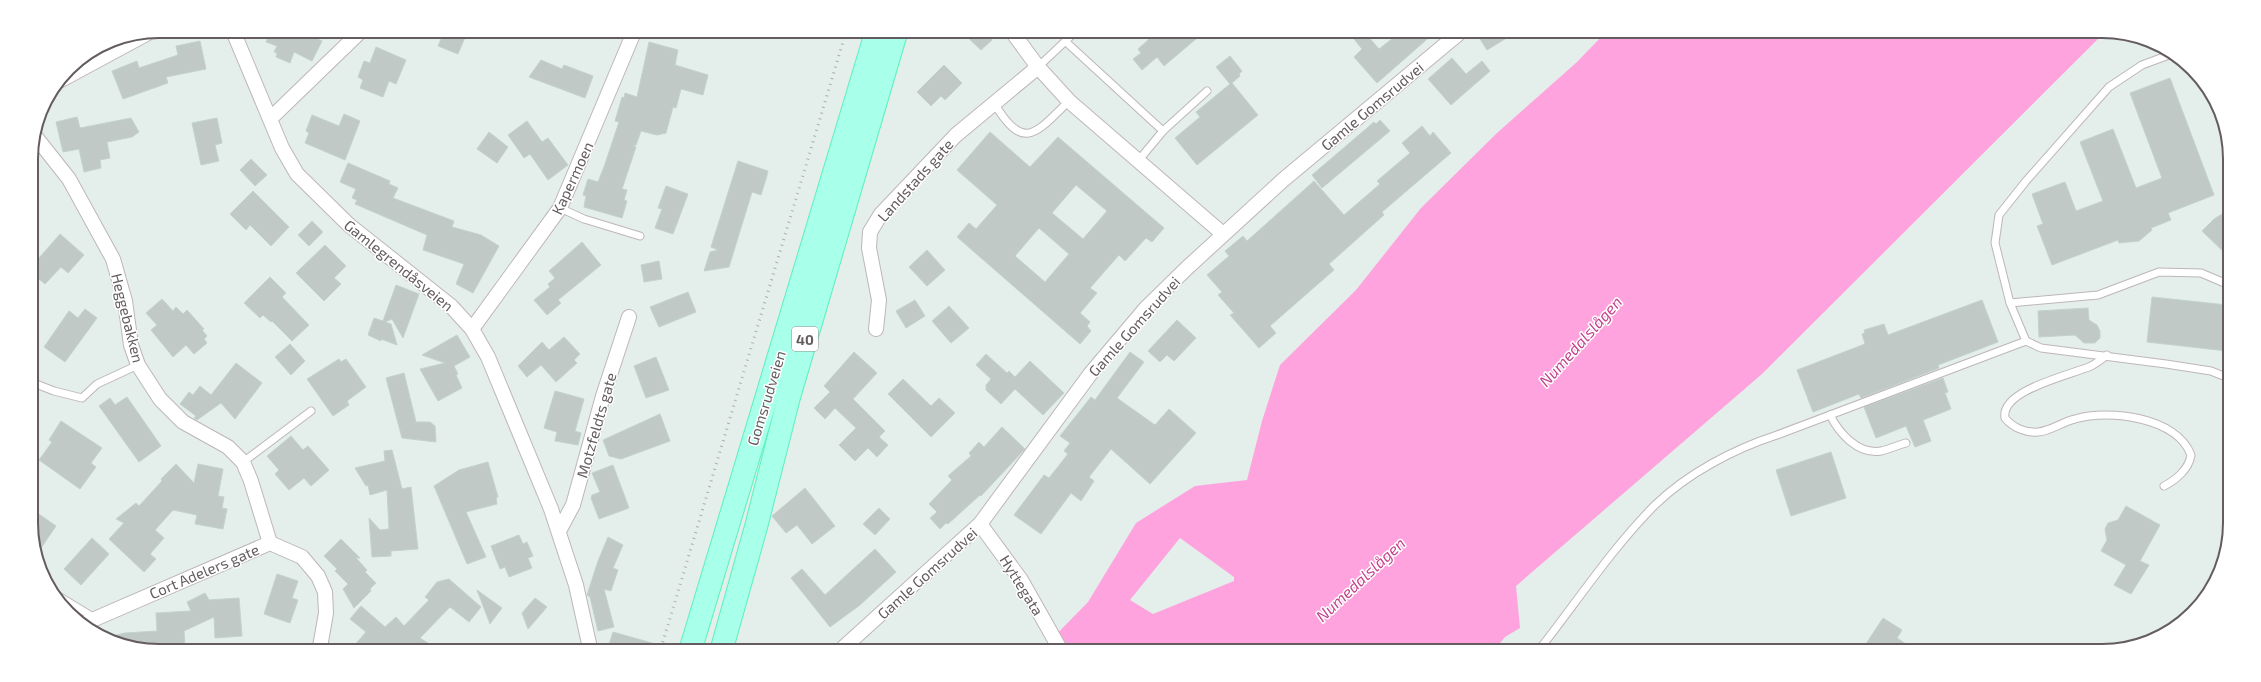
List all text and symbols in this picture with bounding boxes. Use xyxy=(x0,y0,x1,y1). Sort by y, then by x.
street label: Gamle Gomsrudvei xyxy=(1317,58,1427,154)
street label: Landstads gate xyxy=(873,135,957,225)
street label: Kapermoen xyxy=(547,139,597,217)
street label: Gamlegrendåsveien xyxy=(341,216,457,314)
street label: Heggebakken xyxy=(108,271,148,365)
street label: Gamle Gomsrudvei xyxy=(1084,272,1184,380)
water label: Numedalslågen xyxy=(1535,292,1625,390)
road number: 40 xyxy=(792,327,818,351)
street label: Gomsrudveien xyxy=(743,348,789,448)
street label: Motzfeldts gate xyxy=(572,370,620,480)
street label: Gamle Gomsrudvei xyxy=(873,523,981,623)
water label: Numedalslågen xyxy=(1312,533,1408,625)
street label: Cort Adelers gate xyxy=(146,540,262,602)
street label: Hyttegata xyxy=(996,551,1048,619)

